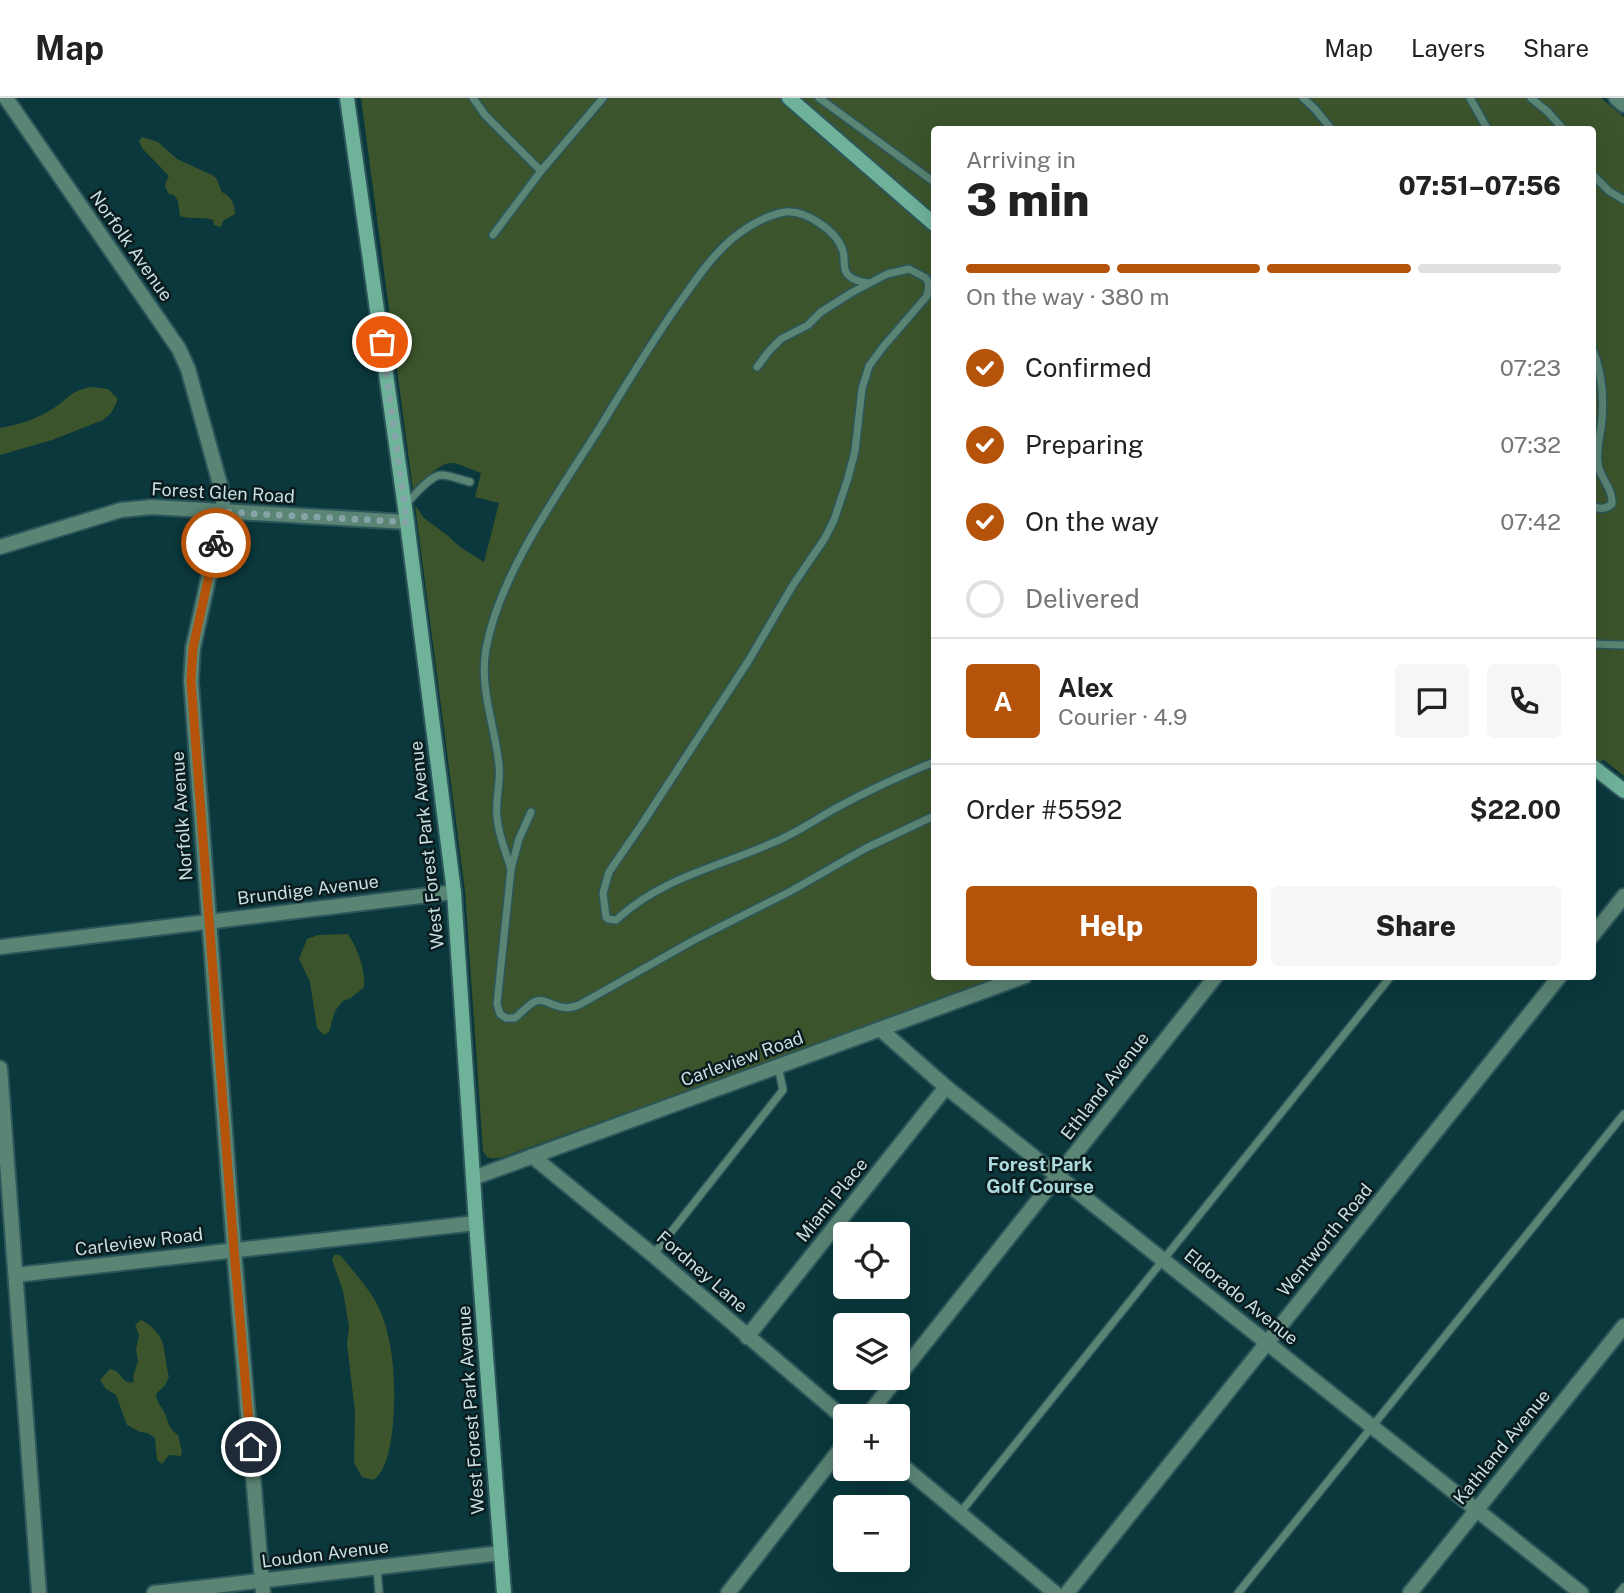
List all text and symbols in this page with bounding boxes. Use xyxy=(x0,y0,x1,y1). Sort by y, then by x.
text: Map xyxy=(35,29,104,67)
text: Map xyxy=(1324,34,1373,62)
text: Layers xyxy=(1411,34,1485,62)
text: Share xyxy=(1523,34,1589,62)
text: Arriving in xyxy=(966,146,1076,173)
text: 07:51–07:56 xyxy=(1399,170,1561,201)
text: 3 min xyxy=(966,172,1090,226)
street label: Norfolk Avenue xyxy=(86,187,177,305)
text: On the way · 380 m xyxy=(966,283,1169,310)
pin xyxy=(352,312,412,372)
icon: bag xyxy=(363,323,401,361)
icon: check xyxy=(966,349,1004,387)
text: Confirmed xyxy=(1025,352,1152,383)
text: 07:23 xyxy=(1500,354,1561,381)
icon: check xyxy=(966,426,1004,464)
text: Preparing xyxy=(1025,429,1144,460)
text: 07:32 xyxy=(1500,431,1561,458)
street label: Forest Glen Road xyxy=(151,478,295,507)
icon: check xyxy=(966,503,1004,541)
text: On the way xyxy=(1025,506,1159,537)
courier xyxy=(181,508,251,578)
text: 07:42 xyxy=(1500,508,1561,535)
icon: bike xyxy=(197,524,235,562)
text: Delivered xyxy=(1025,583,1140,614)
button: chat xyxy=(1395,664,1469,738)
button: phone xyxy=(1487,664,1561,738)
text: Alex xyxy=(1058,672,1114,703)
text: A xyxy=(994,686,1012,717)
text: Courier · 4.9 xyxy=(1058,703,1187,730)
street label: West Forest Park Avenue xyxy=(405,740,448,950)
street label: Norfolk Avenue xyxy=(167,751,196,881)
text: Order #5592 xyxy=(966,794,1122,825)
text: $22.00 xyxy=(1470,794,1561,825)
street label: Brundige Avenue xyxy=(236,870,380,909)
button: Help xyxy=(966,886,1257,966)
button: Share xyxy=(1271,886,1561,966)
street label: Carleview Road xyxy=(678,1027,806,1090)
street label: Ethland Avenue xyxy=(1056,1028,1153,1144)
district label: Forest Park Golf Course xyxy=(986,1153,1094,1197)
street label: Miami Place xyxy=(792,1154,872,1246)
street label: Wentworth Road xyxy=(1273,1179,1376,1300)
map controls xyxy=(833,1222,910,1572)
button: locate xyxy=(833,1222,910,1299)
street label: Carleview Road xyxy=(74,1223,204,1260)
street label: Fordney Lane xyxy=(653,1227,752,1317)
street label: Eldorado Avenue xyxy=(1180,1244,1303,1349)
street label: West Forest Park Avenue xyxy=(453,1305,488,1515)
button: layers xyxy=(833,1313,910,1390)
street label: Kathland Avenue xyxy=(1449,1385,1554,1508)
button: + xyxy=(833,1404,910,1481)
pin xyxy=(221,1417,281,1477)
icon: home xyxy=(232,1428,270,1466)
button: − xyxy=(833,1495,910,1572)
street label: Loudon Avenue xyxy=(260,1535,390,1572)

